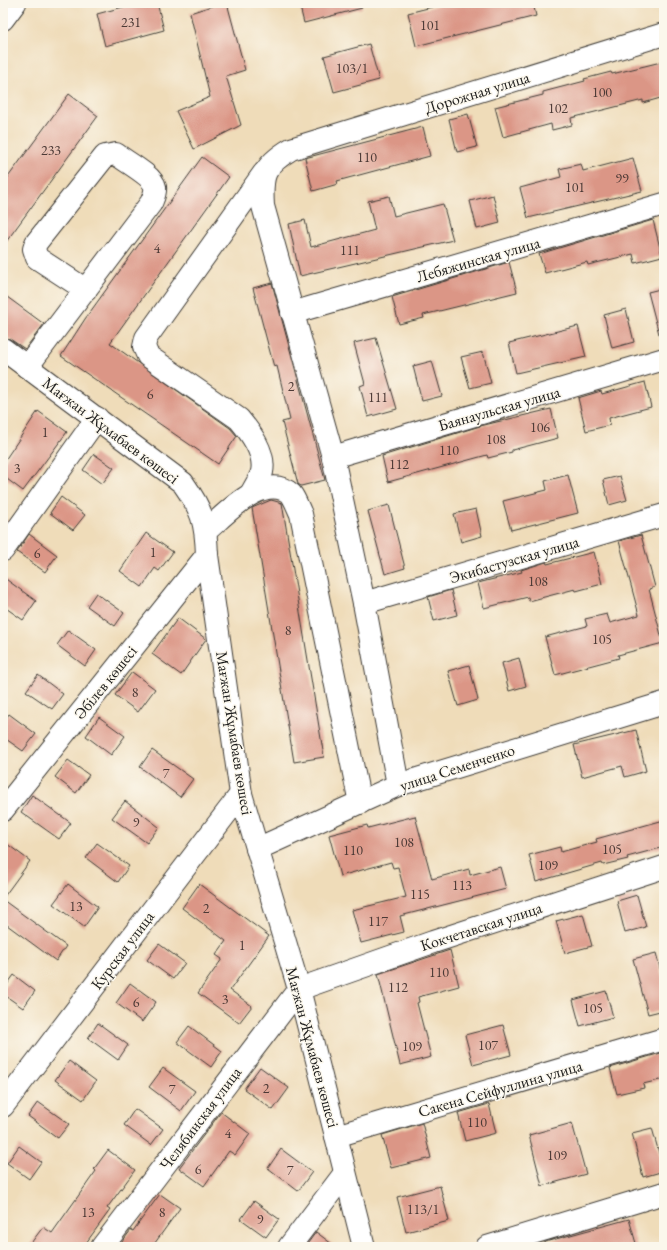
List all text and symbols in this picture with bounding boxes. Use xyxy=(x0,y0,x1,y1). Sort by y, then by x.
house number: 231 xyxy=(121,13,141,31)
house number: 101 xyxy=(420,16,440,34)
house number: 103/1 xyxy=(336,59,368,77)
street label: Дорожная улица xyxy=(422,66,533,118)
house number: 100 xyxy=(592,83,612,101)
house number: 102 xyxy=(548,99,568,117)
house number: 233 xyxy=(41,141,61,159)
house number: 110 xyxy=(357,148,377,166)
house number: 99 xyxy=(615,169,629,187)
house number: 101 xyxy=(565,178,585,196)
street label: Лебяжинская улица xyxy=(414,232,543,287)
house number: 4 xyxy=(154,239,161,257)
house number: 111 xyxy=(340,241,360,259)
street label: Мағжан Жұмабаев көшесі xyxy=(38,372,183,489)
house number: 2 xyxy=(288,377,295,395)
street label: Баянаульская улица xyxy=(436,381,563,436)
house number: 6 xyxy=(147,385,154,403)
house number: 111 xyxy=(368,388,388,406)
house number: 106 xyxy=(530,418,550,436)
house number: 1 xyxy=(42,423,48,441)
house number: 108 xyxy=(486,430,506,448)
house number: 110 xyxy=(439,441,459,459)
house number: 112 xyxy=(389,455,409,473)
house number: 3 xyxy=(14,459,21,477)
street label: Экибастузская улица xyxy=(447,531,582,588)
house number: 1 xyxy=(150,543,156,561)
house number: 6 xyxy=(34,544,41,562)
house number: 108 xyxy=(528,572,548,590)
house number: 8 xyxy=(285,621,292,639)
house number: 105 xyxy=(592,630,612,648)
street label: Әбілев көшесі xyxy=(69,641,142,723)
street label: Мағжан Жұмабаев көшесі xyxy=(211,650,258,817)
house number: 8 xyxy=(132,683,139,701)
street label: улица Семенченко xyxy=(397,739,517,796)
house number: 7 xyxy=(163,764,170,782)
house number: 9 xyxy=(133,813,140,831)
house number: 108 xyxy=(394,833,414,851)
house number: 105 xyxy=(602,840,622,858)
house number: 110 xyxy=(343,841,363,859)
house number: 109 xyxy=(538,856,558,874)
house number: 113 xyxy=(452,876,472,894)
house number: 115 xyxy=(410,885,430,903)
house number: 13 xyxy=(69,897,83,915)
street label: Кокчетавская улица xyxy=(418,897,545,956)
house number: 2 xyxy=(203,899,210,917)
street label: Курская улица xyxy=(86,906,159,994)
house number: 117 xyxy=(368,912,388,930)
house number: 1 xyxy=(239,936,245,954)
house number: 110 xyxy=(429,963,449,981)
street label: Мағжан Жұмабаев көшесі xyxy=(281,964,344,1130)
house number: 112 xyxy=(388,978,408,996)
house number: 3 xyxy=(222,990,229,1008)
house number: 6 xyxy=(133,993,140,1011)
house number: 105 xyxy=(583,999,603,1017)
house number: 107 xyxy=(478,1036,498,1054)
house number: 109 xyxy=(402,1037,422,1055)
street label: Сакена Сейфуллина улица xyxy=(416,1055,585,1122)
street label: Челябинская улица xyxy=(155,1062,246,1174)
house number: 2 xyxy=(263,1079,270,1097)
house number: 7 xyxy=(169,1080,176,1098)
house number: 110 xyxy=(467,1113,487,1131)
house number: 4 xyxy=(225,1124,232,1142)
house number: 109 xyxy=(547,1146,567,1164)
house number: 6 xyxy=(195,1160,202,1178)
house number: 7 xyxy=(287,1161,294,1179)
house number: 113/1 xyxy=(407,1200,439,1218)
house number: 13 xyxy=(81,1203,95,1221)
house number: 8 xyxy=(159,1203,166,1221)
house number: 9 xyxy=(257,1210,264,1228)

